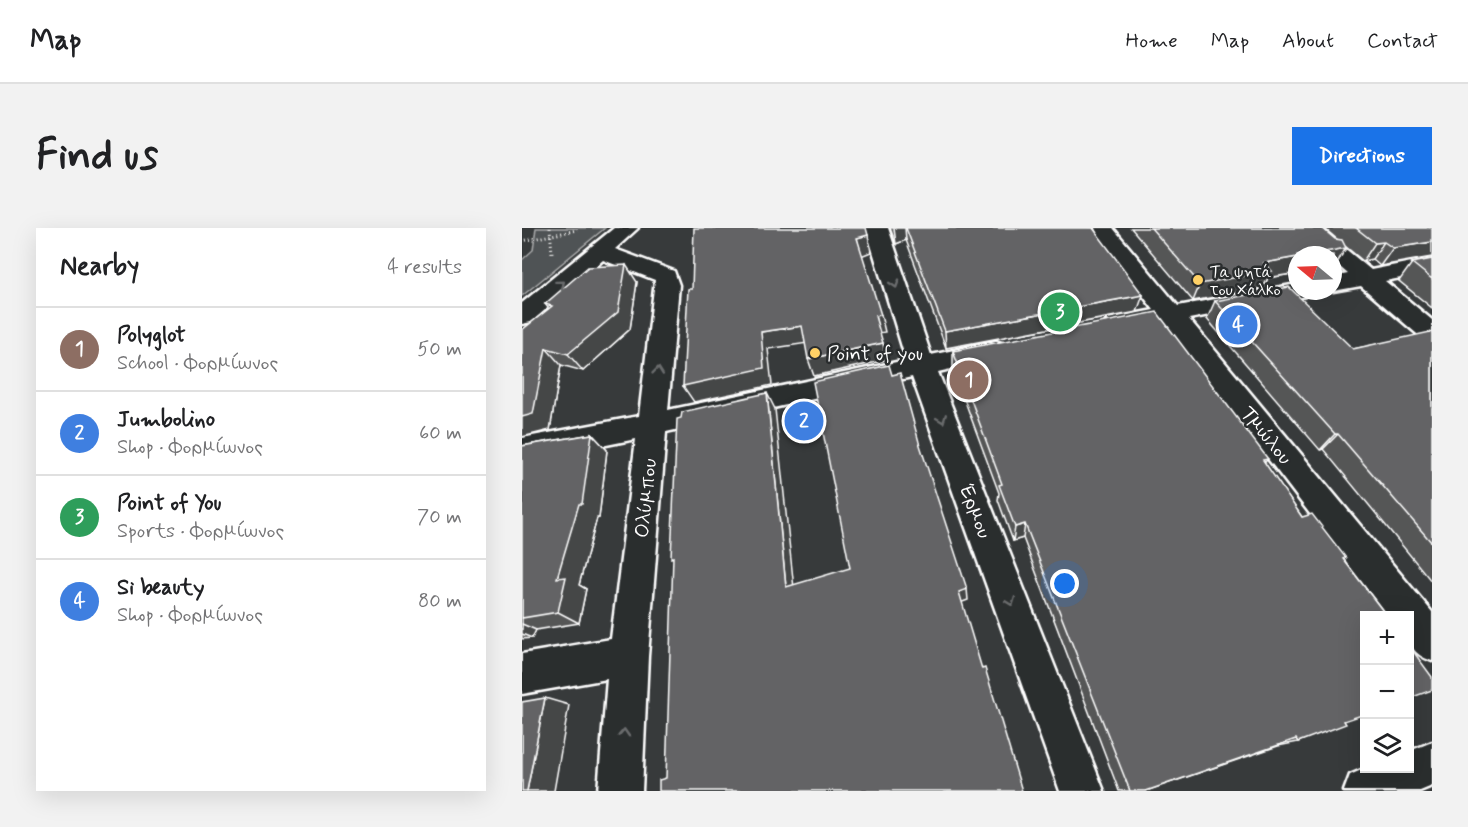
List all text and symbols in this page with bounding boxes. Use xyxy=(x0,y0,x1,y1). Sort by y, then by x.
text: Map xyxy=(30,23,81,60)
text: Home xyxy=(1126,27,1178,55)
text: Map xyxy=(1211,27,1249,55)
text: About xyxy=(1282,27,1334,55)
text: Contact xyxy=(1367,27,1438,55)
button: Directions xyxy=(1292,127,1432,185)
text: Find us xyxy=(36,129,158,184)
north arrow xyxy=(1288,246,1342,300)
text: Nearby xyxy=(60,250,139,284)
text: 4 results xyxy=(387,254,462,281)
place label: Τα ψητά του Χάλκο xyxy=(1209,262,1281,301)
marker: Τα ψητά του Χάλκο xyxy=(1191,273,1205,287)
one-way arrow xyxy=(888,278,900,289)
one-way arrow xyxy=(554,280,565,291)
pin: 3 xyxy=(1040,290,1080,334)
pin: 4 xyxy=(1218,302,1258,348)
text: Polyglot xyxy=(117,322,186,350)
text: 1 xyxy=(75,336,84,363)
text: 50 m xyxy=(417,336,462,363)
place label: Point of you xyxy=(827,341,923,368)
marker: Point of you xyxy=(808,346,822,360)
text: School · Φορμίωνος xyxy=(117,350,278,377)
pin: 1 xyxy=(950,358,988,402)
one-way arrow xyxy=(651,367,664,376)
pin: 2 xyxy=(784,398,824,444)
street label: Τμώλου xyxy=(1234,401,1298,471)
text: Jumbolino xyxy=(117,406,215,434)
one-way arrow xyxy=(935,413,947,424)
text: 2 xyxy=(75,420,84,447)
text: 60 m xyxy=(419,420,462,447)
text: Shop · Φορμίωνος xyxy=(117,434,263,461)
street label: Ολύμπου xyxy=(629,457,664,539)
street label: Έρμου xyxy=(952,480,997,543)
text: Point of You xyxy=(117,490,221,518)
text: 3 xyxy=(75,504,84,531)
text: 70 m xyxy=(417,504,462,531)
text: Sports · Φορμίωνος xyxy=(117,518,284,545)
your location xyxy=(1050,569,1079,598)
text: Si beauty xyxy=(117,574,204,602)
text: 4 xyxy=(74,588,85,615)
text: 80 m xyxy=(418,588,462,615)
one-way arrow xyxy=(1003,596,1016,606)
text: Shop · Φορμίωνος xyxy=(117,602,263,629)
map controls xyxy=(1360,611,1414,773)
button: + xyxy=(1360,611,1414,665)
button: − xyxy=(1360,665,1414,719)
button: layers xyxy=(1360,719,1414,773)
one-way arrow xyxy=(617,728,630,737)

